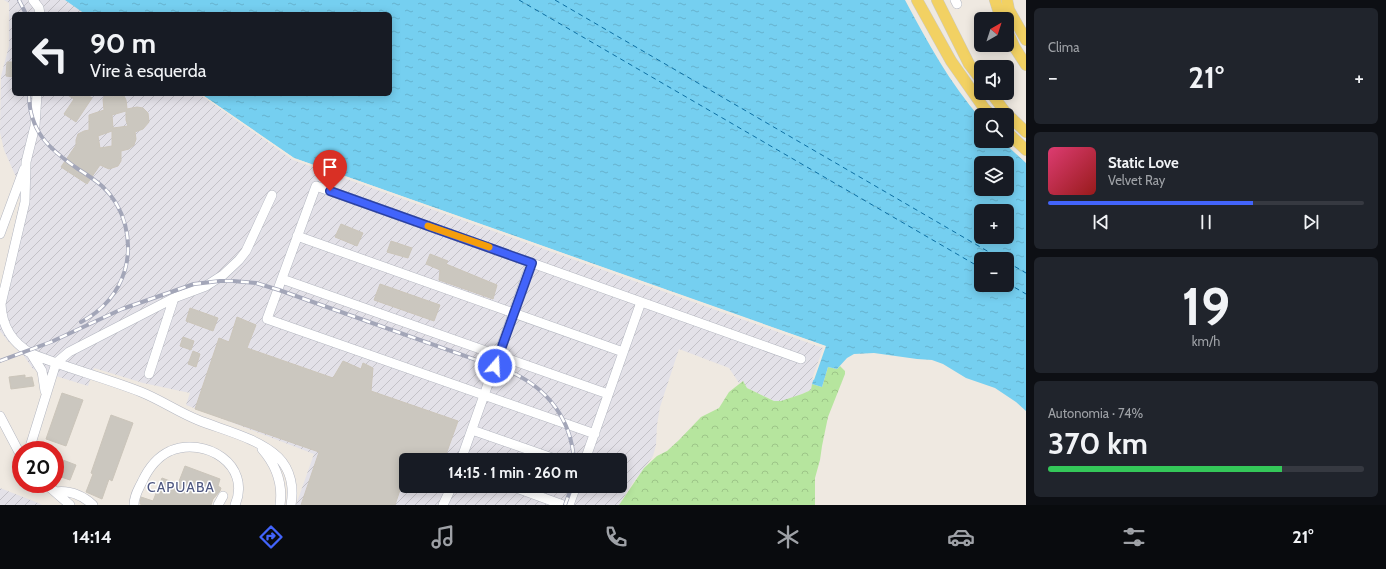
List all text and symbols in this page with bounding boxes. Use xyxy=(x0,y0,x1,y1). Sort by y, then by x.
north arrow xyxy=(974,12,1014,52)
map controls xyxy=(974,12,1014,292)
text: 90 m xyxy=(90,26,156,60)
icon: left xyxy=(24,28,76,80)
text: Clima xyxy=(1048,39,1079,55)
text: 21° xyxy=(1188,59,1224,96)
text: Vire à esquerda xyxy=(90,60,206,82)
button: sound xyxy=(974,60,1014,100)
text: − xyxy=(1048,64,1058,91)
text: + xyxy=(1354,64,1364,91)
button: search xyxy=(974,108,1014,148)
pin xyxy=(313,150,347,191)
text: Static Love xyxy=(1108,154,1179,172)
icon: arrive xyxy=(319,156,341,178)
button: layers xyxy=(974,156,1014,196)
text: Velvet Ray xyxy=(1108,172,1165,188)
button: + xyxy=(974,204,1014,244)
icon: previous xyxy=(1090,211,1112,233)
icon: pause xyxy=(1195,211,1217,233)
icon: next xyxy=(1300,211,1322,233)
button: − xyxy=(974,252,1014,292)
text: 19 xyxy=(1182,275,1230,338)
text: km/h xyxy=(1192,333,1220,349)
position arrow xyxy=(474,345,516,387)
text: Autonomia · 74% xyxy=(1048,405,1143,421)
text: 370 km xyxy=(1048,425,1148,462)
speed limit sign: 20 xyxy=(12,441,64,493)
text: 14:15 · 1 min · 260 m xyxy=(448,464,578,482)
district label: CAPUABA xyxy=(147,478,215,496)
icon: directions xyxy=(257,523,285,551)
icon: music xyxy=(429,523,457,551)
icon: phone xyxy=(602,523,630,551)
icon: climate xyxy=(774,523,802,551)
icon: car xyxy=(947,523,975,551)
icon: filters xyxy=(1120,523,1148,551)
text: 14:14 xyxy=(72,526,112,548)
text: 21° xyxy=(1292,526,1314,548)

